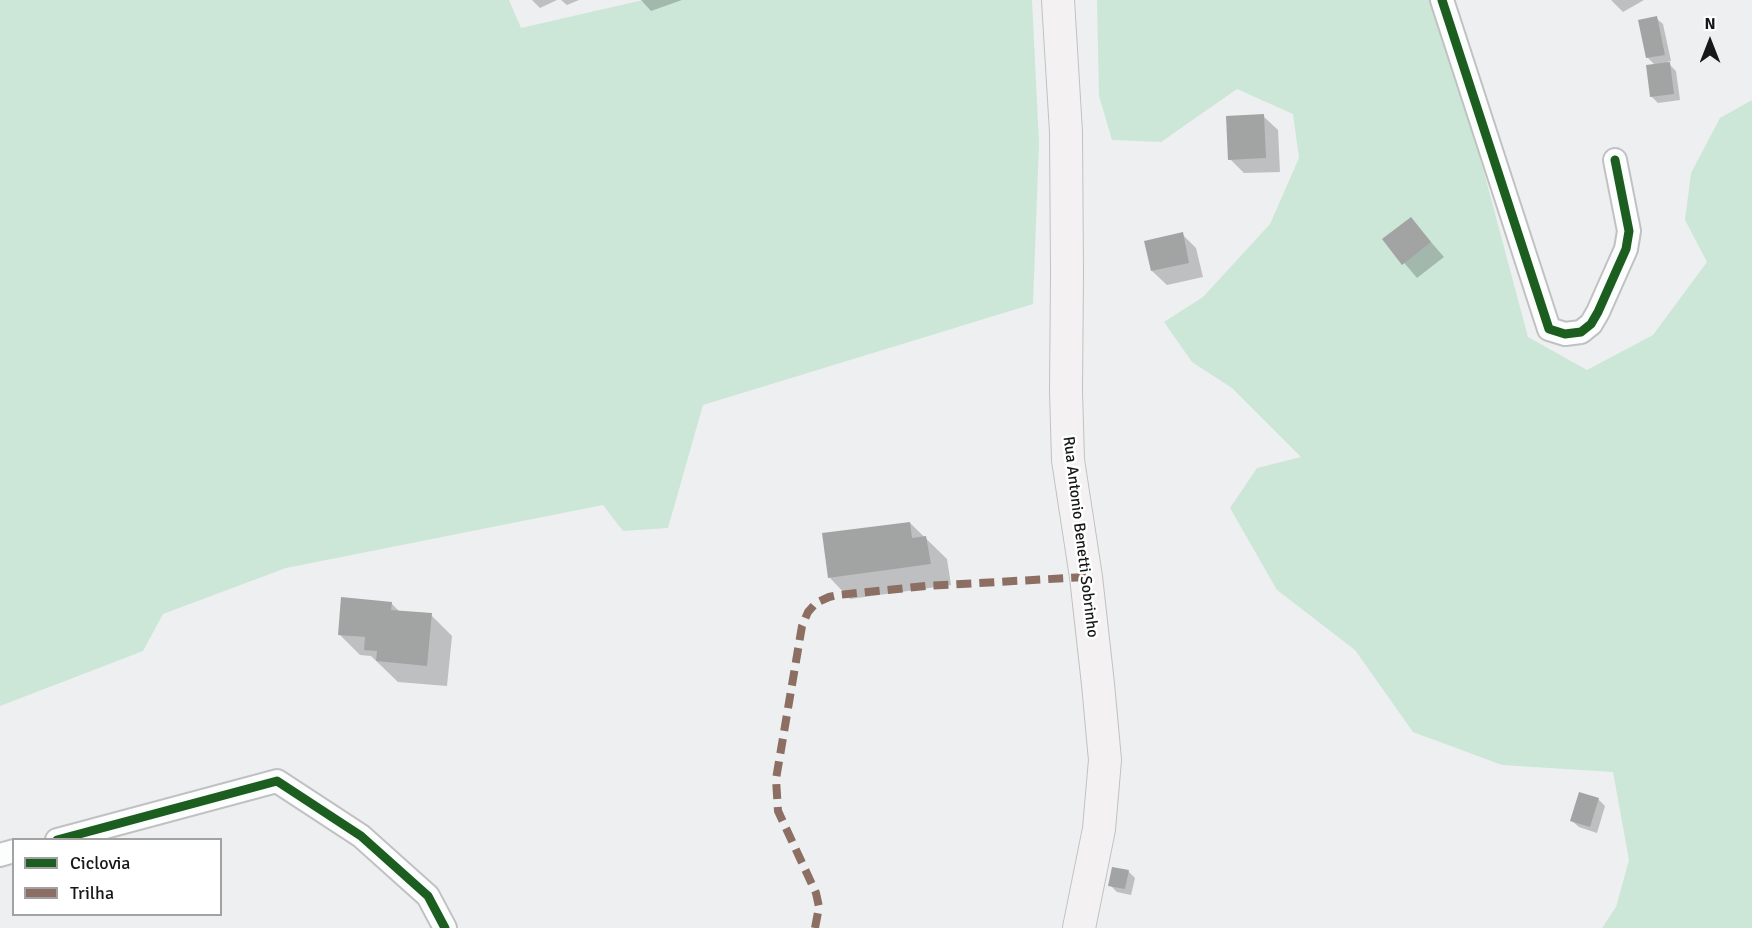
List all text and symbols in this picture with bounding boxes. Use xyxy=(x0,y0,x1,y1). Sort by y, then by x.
north arrow xyxy=(1680,12,1740,72)
text: N xyxy=(1704,14,1716,34)
street label: Rua Antonio Benetti Sobrinho xyxy=(1058,435,1102,639)
legend xyxy=(12,838,222,916)
text: Ciclovia xyxy=(70,852,130,874)
text: Trilha xyxy=(70,882,114,904)

